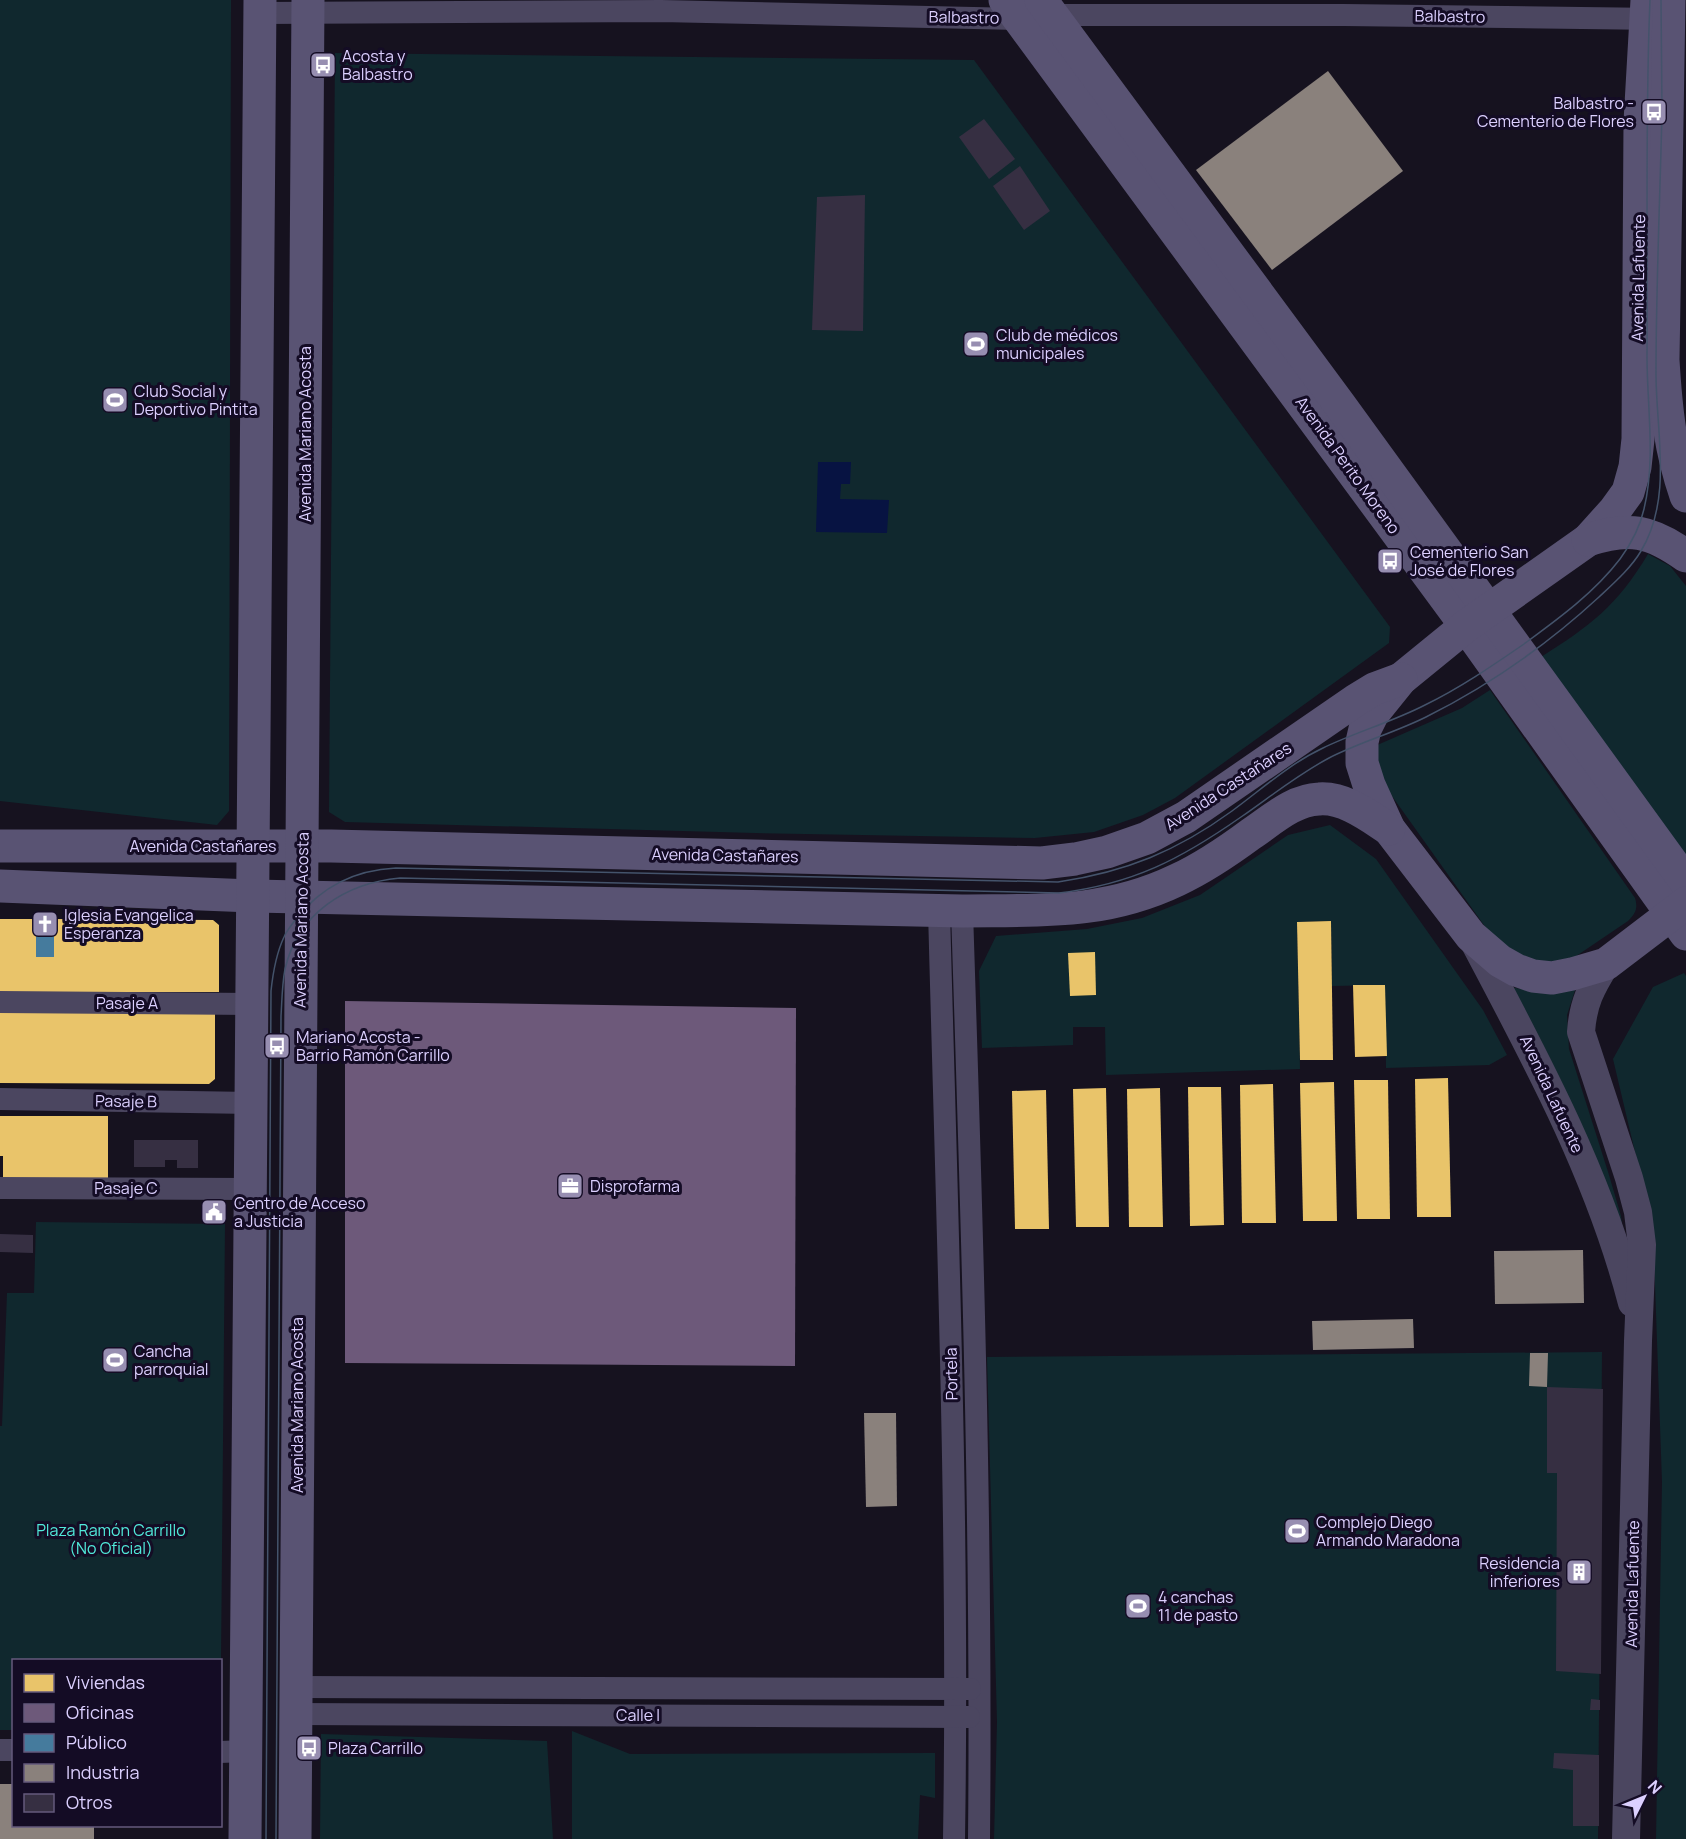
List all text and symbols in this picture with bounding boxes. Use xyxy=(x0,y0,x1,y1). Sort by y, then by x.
street label: Balbastro xyxy=(1414,4,1486,28)
street label: Balbastro xyxy=(928,5,1000,29)
place label: Acosta y Balbastro xyxy=(342,45,413,85)
bus stop icon: Acosta y Balbastro xyxy=(308,50,338,80)
place label: Balbastro - Cementerio de Flores xyxy=(1477,92,1634,132)
bus stop icon: Balbastro - Cementerio de Flores xyxy=(1639,97,1669,127)
street label: Avenida Lafuente xyxy=(1626,214,1650,342)
place label: Club de médicos municipales xyxy=(996,324,1118,364)
sports icon: Club de médicos municipales xyxy=(961,329,991,359)
street label: Avenida Mariano Acosta xyxy=(294,346,316,522)
place label: Club Social y Deportivo Pintita xyxy=(134,380,258,420)
sports icon: Club Social y Deportivo Pintita xyxy=(100,385,130,415)
street label: Avenida Perito Moreno xyxy=(1291,392,1405,538)
place label: Cementerio San José de Flores xyxy=(1410,541,1529,581)
bus stop icon: Cementerio San José de Flores xyxy=(1375,546,1405,576)
street label: Avenida Castañares xyxy=(1160,737,1296,835)
street label: Avenida Mariano Acosta xyxy=(288,832,314,1008)
street label: Avenida Castañares xyxy=(129,835,277,857)
street label: Avenida Castañares xyxy=(651,843,799,867)
place label: Iglesia Evangelica Esperanza xyxy=(64,904,194,944)
church icon: Iglesia Evangelica Esperanza xyxy=(30,909,60,939)
street label: Pasaje A xyxy=(96,992,158,1014)
place label: Mariano Acosta - Barrio Ramón Carrillo xyxy=(296,1026,450,1066)
bus stop icon: Mariano Acosta - Barrio Ramón Carrillo xyxy=(262,1031,292,1061)
street label: Avenida Lafuente xyxy=(1515,1032,1589,1156)
street label: Pasaje B xyxy=(95,1089,157,1113)
office icon: Disprofarma xyxy=(555,1171,585,1201)
place label: Disprofarma xyxy=(590,1175,680,1197)
street label: Pasaje C xyxy=(94,1177,158,1199)
place label: Centro de Acceso a Justicia xyxy=(234,1192,365,1232)
public building icon: Centro de Acceso a Justicia xyxy=(199,1197,229,1227)
street label: Avenida Mariano Acosta xyxy=(286,1317,308,1493)
place label: Cancha parroquial xyxy=(134,1340,209,1380)
sports icon: Cancha parroquial xyxy=(100,1345,130,1375)
street label: Portela xyxy=(940,1347,962,1401)
place label: Complejo Diego Armando Maradona xyxy=(1316,1511,1460,1551)
sports icon: Complejo Diego Armando Maradona xyxy=(1282,1516,1312,1546)
park label: Plaza Ramón Carrillo (No Oficial) xyxy=(36,1519,186,1559)
street label: Avenida Lafuente xyxy=(1620,1520,1644,1648)
place label: Residencia inferiores xyxy=(1479,1552,1560,1592)
building icon: Residencia inferiores xyxy=(1564,1557,1594,1587)
place label: 4 canchas 11 de pasto xyxy=(1158,1586,1238,1626)
sports icon: 4 canchas 11 de pasto xyxy=(1123,1591,1153,1621)
legend xyxy=(12,1659,222,1827)
text: Viviendas xyxy=(66,1670,145,1694)
text: Oficinas xyxy=(66,1700,134,1724)
street label: Calle I xyxy=(616,1704,660,1726)
text: Público xyxy=(66,1730,127,1754)
bus stop icon: Plaza Carrillo xyxy=(294,1733,324,1763)
place label: Plaza Carrillo xyxy=(328,1737,423,1759)
text: Industria xyxy=(66,1760,140,1784)
north arrow xyxy=(1614,1767,1674,1827)
text: N xyxy=(1643,1775,1667,1798)
text: Otros xyxy=(66,1790,113,1814)

